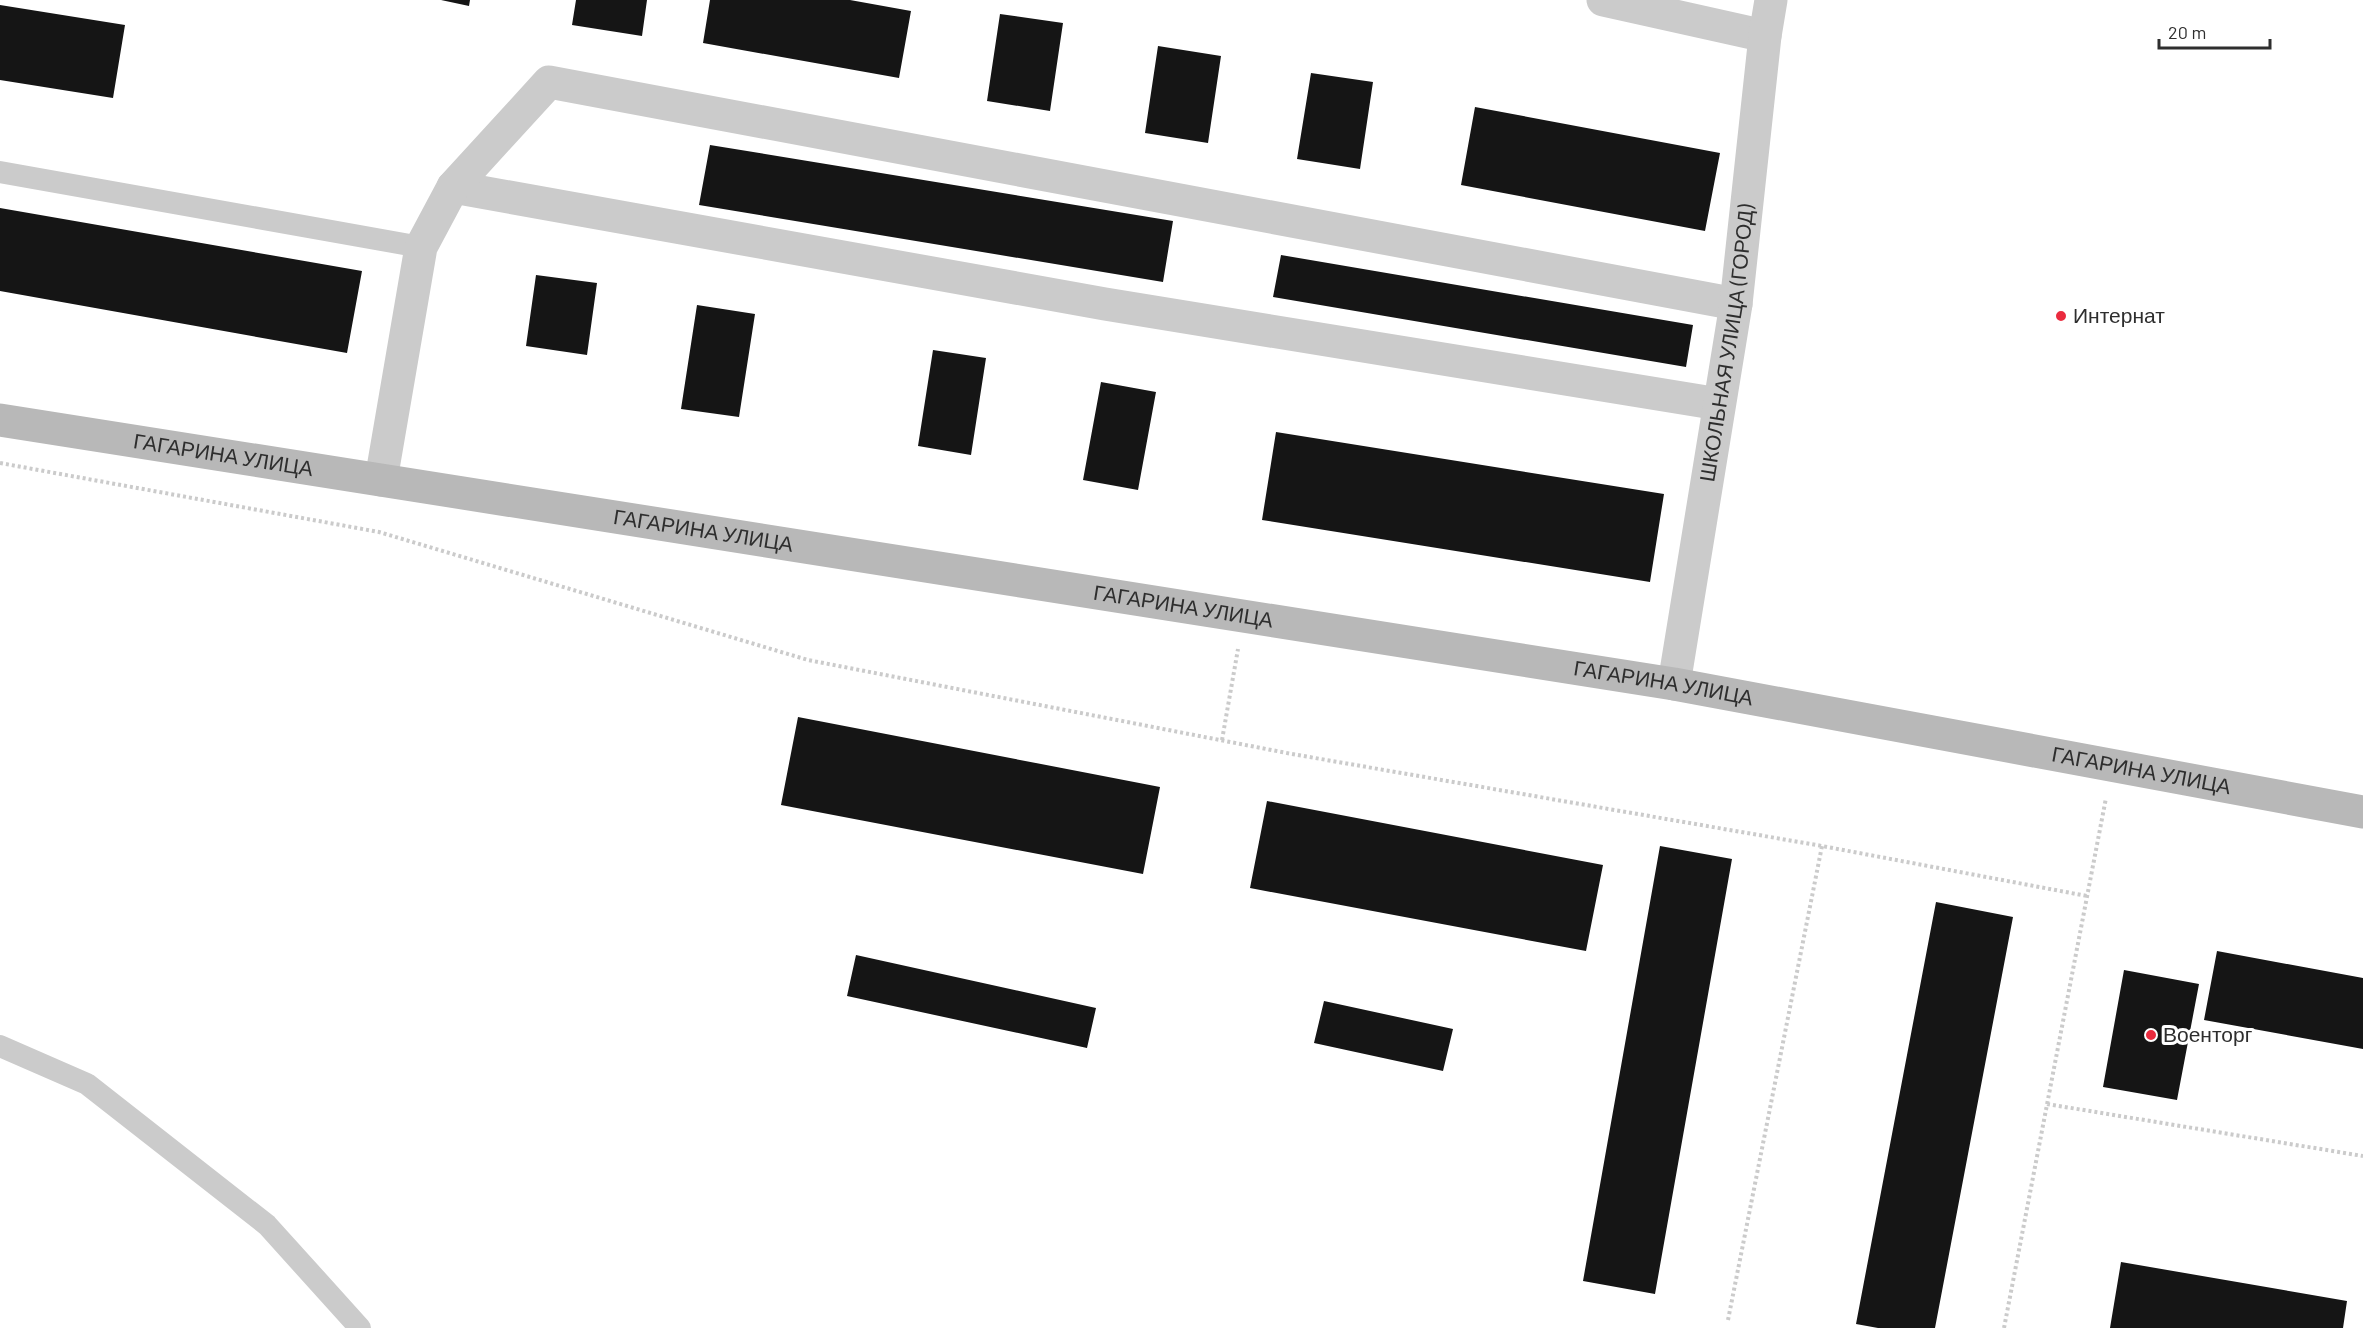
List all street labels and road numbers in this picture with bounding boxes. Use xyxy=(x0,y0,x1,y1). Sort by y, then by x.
street label: ШКОЛЬНАЯ УЛИЦА (ГОРОД) xyxy=(1693,203,1758,483)
street label: ГАГАРИНА УЛИЦА xyxy=(132,427,315,480)
street label: ГАГАРИНА УЛИЦА xyxy=(612,503,795,556)
street label: ГАГАРИНА УЛИЦА xyxy=(1092,579,1275,632)
street label: ГАГАРИНА УЛИЦА xyxy=(1572,654,1755,709)
street label: ГАГАРИНА УЛИЦА xyxy=(2050,740,2233,798)

